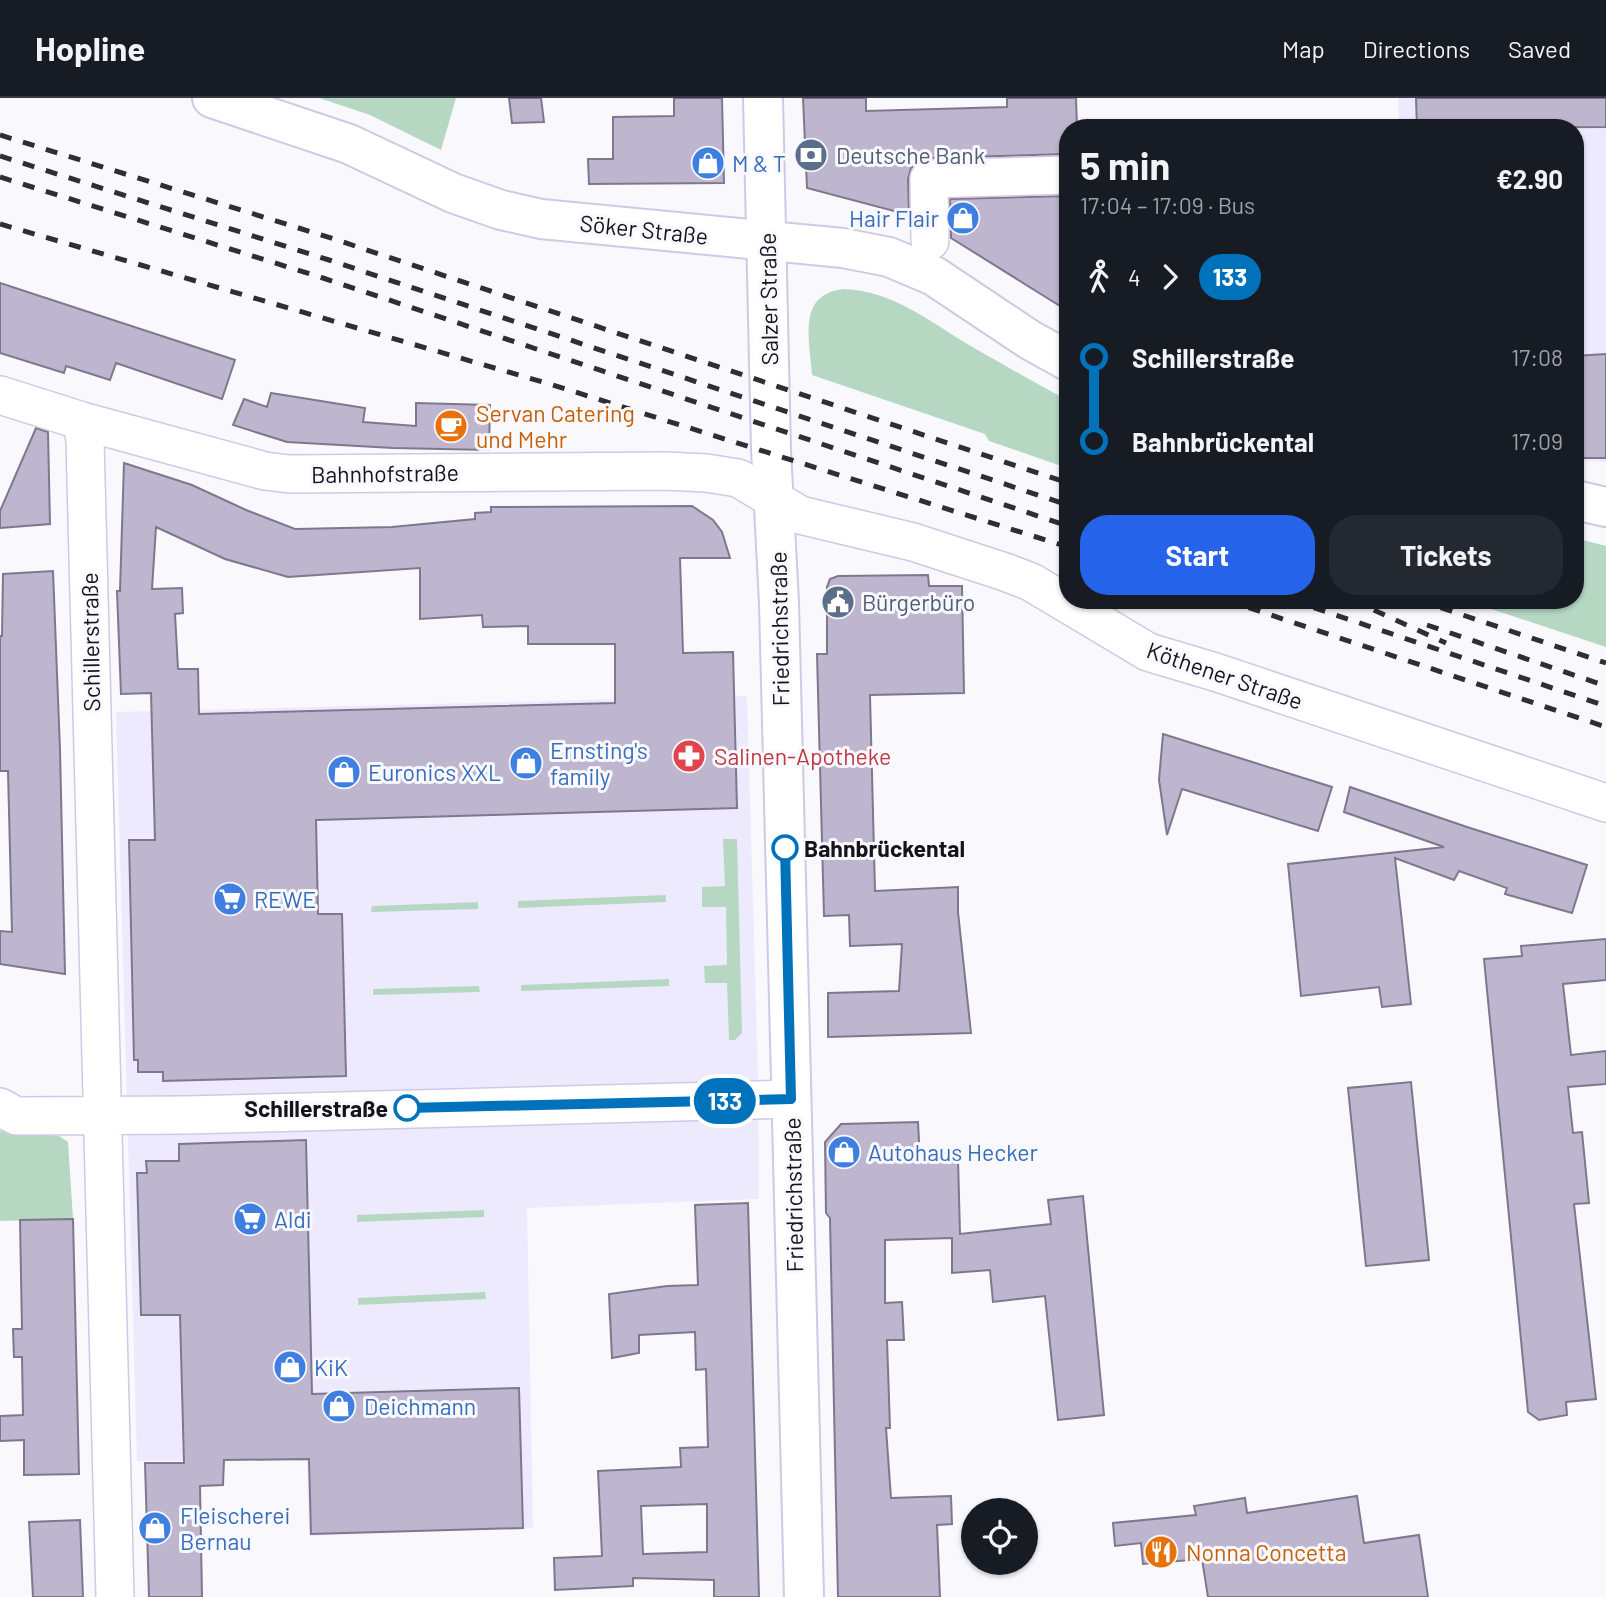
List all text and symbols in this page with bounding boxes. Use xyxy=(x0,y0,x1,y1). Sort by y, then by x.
text: Hopline xyxy=(35,28,145,68)
text: Map xyxy=(1282,34,1325,63)
text: Directions xyxy=(1363,34,1470,63)
text: Saved xyxy=(1508,34,1571,63)
bank icon: Deutsche Bank xyxy=(792,136,830,174)
place label: Deutsche Bank xyxy=(836,141,985,169)
text: 5 min xyxy=(1080,142,1170,188)
shop icon: M & T xyxy=(689,144,727,182)
place label: M & T xyxy=(732,149,786,177)
text: €2.90 xyxy=(1496,163,1563,194)
text: 17:04 – 17:09 · Bus xyxy=(1080,191,1255,219)
shop icon: Hair Flair xyxy=(944,199,982,237)
place label: Hair Flair xyxy=(849,204,940,232)
street label: Söker Straße xyxy=(578,208,710,250)
street label: Salzer Straße xyxy=(753,232,783,366)
icon: walk xyxy=(1080,258,1118,296)
icon: forward xyxy=(1151,258,1189,296)
text: 133 xyxy=(1213,262,1247,291)
text: 4 xyxy=(1128,263,1141,291)
text: Schillerstraße xyxy=(1132,342,1294,373)
text: 17:08 xyxy=(1511,343,1563,371)
place label: Servan Catering und Mehr xyxy=(476,399,635,453)
cafe icon: Servan Catering und Mehr xyxy=(432,407,470,445)
text: Bahnbrückental xyxy=(1132,426,1314,457)
text: 17:09 xyxy=(1511,427,1563,455)
street label: Bahnhofstraße xyxy=(311,458,459,488)
button: Start xyxy=(1080,515,1315,595)
button: Tickets xyxy=(1329,515,1563,595)
street label: Friedrichstraße xyxy=(764,551,794,707)
street label: Schillerstraße xyxy=(75,572,105,712)
public building icon: Bürgerbüro xyxy=(819,583,857,621)
place label: Bürgerbüro xyxy=(862,588,975,616)
street label: Köthener Straße xyxy=(1143,635,1307,715)
place label: Ernsting's family xyxy=(550,736,648,790)
pharmacy icon: Salinen-Apotheke xyxy=(670,737,708,775)
place label: Salinen-Apotheke xyxy=(714,742,891,770)
shop icon: Ernsting's family xyxy=(507,744,545,782)
shop icon: Euronics XXL xyxy=(325,753,363,791)
place label: Euronics XXL xyxy=(368,758,501,786)
place label: Bahnbrückental xyxy=(804,834,965,862)
marker: Bahnbrückental xyxy=(772,835,798,861)
supermarket icon: REWE xyxy=(211,880,249,918)
place label: REWE xyxy=(254,885,316,913)
line badge: 133 xyxy=(685,1078,765,1124)
text: 133 xyxy=(708,1086,742,1115)
place label: Schillerstraße xyxy=(244,1094,388,1122)
marker: Schillerstraße xyxy=(394,1095,420,1121)
street label: Friedrichstraße xyxy=(778,1117,808,1273)
shop icon: Autohaus Hecker xyxy=(825,1133,863,1171)
place label: Autohaus Hecker xyxy=(868,1138,1039,1166)
supermarket icon: Aldi xyxy=(231,1200,269,1238)
place label: Aldi xyxy=(274,1205,312,1233)
shop icon: KiK xyxy=(271,1348,309,1386)
place label: KiK xyxy=(314,1353,348,1381)
shop icon: Deichmann xyxy=(320,1387,358,1425)
place label: Deichmann xyxy=(364,1392,476,1420)
map controls xyxy=(961,1498,1038,1575)
button: locate xyxy=(961,1498,1038,1575)
place label: Fleischerei Bernau xyxy=(180,1501,290,1555)
shop icon: Fleischerei Bernau xyxy=(136,1509,174,1547)
restaurant icon: Nonna Concetta xyxy=(1142,1533,1180,1571)
place label: Nonna Concetta xyxy=(1186,1538,1346,1566)

